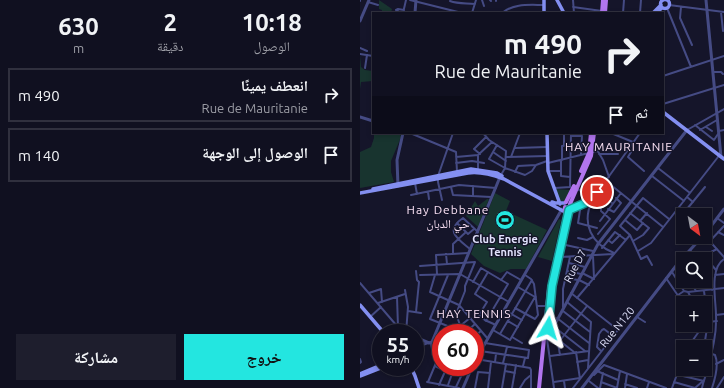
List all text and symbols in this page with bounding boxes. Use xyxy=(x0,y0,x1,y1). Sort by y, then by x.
text: 2 xyxy=(164,9,177,36)
text: 10:18 xyxy=(242,9,302,36)
text: 630 xyxy=(58,13,99,40)
text: 490 m xyxy=(504,28,582,59)
icon: right xyxy=(596,28,648,80)
text: دقيقة xyxy=(157,39,184,53)
text: الوصول xyxy=(254,39,290,53)
text: m xyxy=(73,41,84,55)
text: Rue de Mauritanie xyxy=(435,61,582,81)
text: انعطف يمينًا xyxy=(241,77,308,94)
icon: right xyxy=(320,84,342,106)
text: 490 m xyxy=(18,87,60,104)
text: Rue de Mauritanie xyxy=(202,101,308,115)
icon: arrive xyxy=(605,104,627,126)
text: ثم xyxy=(635,104,648,121)
district label: HAY MAURITANIE xyxy=(565,140,673,153)
text: الوصول إلى الوجهة xyxy=(202,144,308,161)
icon: arrive xyxy=(320,144,342,166)
text: 140 m xyxy=(18,147,60,164)
pin xyxy=(580,175,614,209)
icon: arrive xyxy=(586,181,608,203)
district label: Hay Debbane حي الدبان xyxy=(407,203,489,234)
north arrow xyxy=(676,208,712,244)
map controls xyxy=(676,208,712,376)
sports icon: Club Energie Tennis xyxy=(494,209,516,231)
place label: Club Energie Tennis xyxy=(472,233,538,258)
street label: Rue D7 xyxy=(561,247,589,285)
button: search xyxy=(676,252,712,288)
button: + xyxy=(676,296,712,332)
street label: Rue N120 xyxy=(597,304,637,350)
district label: HAY TENNIS xyxy=(437,307,511,320)
position arrow xyxy=(527,307,569,349)
speed limit sign: 60 xyxy=(432,324,484,376)
text: 55 xyxy=(387,333,409,356)
button: مشاركة xyxy=(16,334,176,380)
button: خروج xyxy=(184,334,344,380)
button: − xyxy=(676,340,712,376)
text: km/h xyxy=(386,354,410,365)

